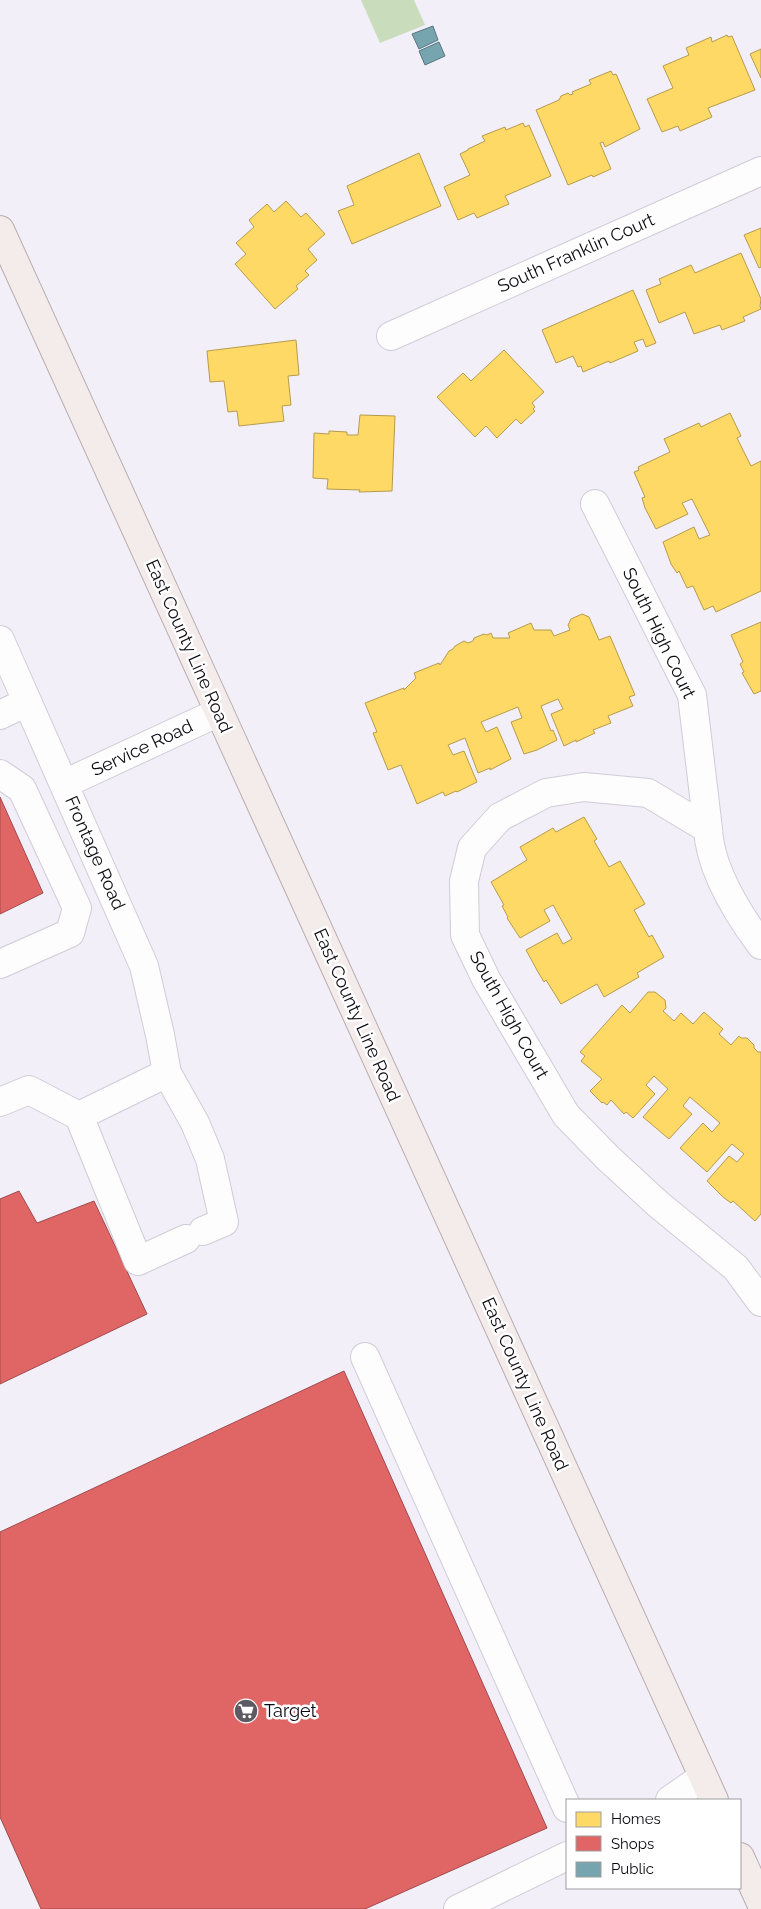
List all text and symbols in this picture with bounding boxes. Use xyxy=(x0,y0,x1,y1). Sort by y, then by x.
street label: South Franklin Court xyxy=(494,208,657,297)
street label: East County Line Road xyxy=(142,556,237,736)
street label: South High Court xyxy=(619,564,700,702)
street label: Service Road xyxy=(88,715,196,780)
street label: Frontage Road xyxy=(61,793,130,913)
street label: East County Line Road xyxy=(310,925,405,1105)
street label: South High Court xyxy=(466,947,553,1082)
street label: East County Line Road xyxy=(478,1294,573,1474)
supermarket icon: Target xyxy=(233,1698,259,1724)
place label: Target xyxy=(264,1700,317,1721)
legend xyxy=(566,1799,741,1889)
text: Homes xyxy=(611,1810,661,1828)
text: Shops xyxy=(611,1835,654,1853)
text: Public xyxy=(611,1860,654,1878)

